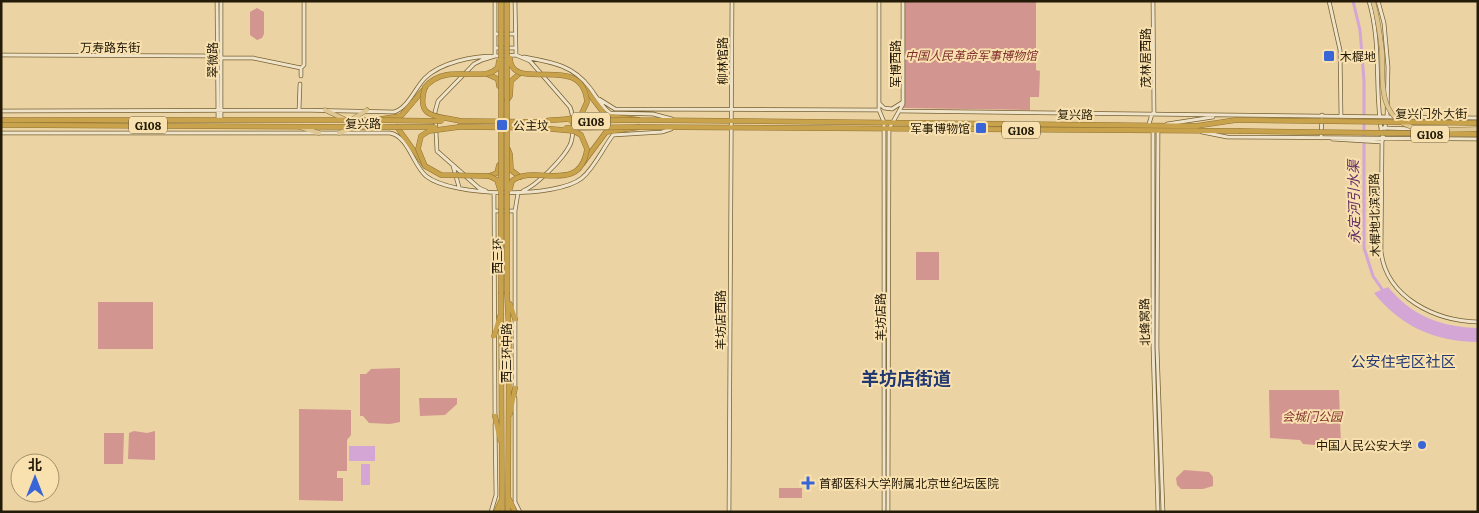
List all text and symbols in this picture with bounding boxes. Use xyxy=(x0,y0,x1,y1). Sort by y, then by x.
street label: 茂林居西路 xyxy=(1136,28,1154,88)
street label: 柳林馆路 xyxy=(713,37,731,85)
street label: 万寿路东街 xyxy=(80,38,140,56)
street label: 军博西路 xyxy=(886,40,904,88)
street label: 翠微路 xyxy=(203,42,221,78)
park label: 中国人民革命军事博物馆 xyxy=(905,46,1039,64)
place label: 木樨地 xyxy=(1340,47,1376,65)
marker: 木樨地 xyxy=(1322,49,1336,63)
street label: 复兴门外大街 xyxy=(1395,104,1467,122)
street label: 复兴路 xyxy=(1057,105,1093,123)
road number: G108 xyxy=(572,112,610,130)
street label: 复兴路 xyxy=(345,114,381,132)
road number: G108 xyxy=(129,116,167,134)
place label: 公主坟 xyxy=(513,116,549,134)
marker: 公主坟 xyxy=(495,118,509,132)
place label: 军事博物馆 xyxy=(910,119,970,137)
marker: 军事博物馆 xyxy=(974,121,988,135)
road number: G108 xyxy=(1002,122,1040,138)
road number: G108 xyxy=(1411,126,1449,142)
water label: 永定河引水渠 xyxy=(1342,158,1364,244)
street label: 木樨地北滨河路 xyxy=(1364,173,1384,257)
street label: 西三环 xyxy=(488,238,506,274)
street label: 羊坊店西路 xyxy=(711,290,729,350)
street label: 羊坊店路 xyxy=(871,293,889,341)
street label: 北蜂窝路 xyxy=(1135,298,1153,346)
street label: 西三环中路 xyxy=(497,323,515,383)
district label: 公安住宅区社区 xyxy=(1350,349,1456,372)
district label: 羊坊店街道 xyxy=(861,364,951,391)
park label: 会城门公园 xyxy=(1282,407,1344,425)
place label: 中国人民公安大学 xyxy=(1316,436,1412,454)
marker: 中国人民公安大学 xyxy=(1416,439,1428,451)
north arrow xyxy=(10,453,60,503)
text: 北 xyxy=(28,454,42,474)
place label: 首都医科大学附属北京世纪坛医院 xyxy=(819,474,999,492)
marker: 首都医科大学附属北京世纪坛医院 xyxy=(801,476,815,490)

